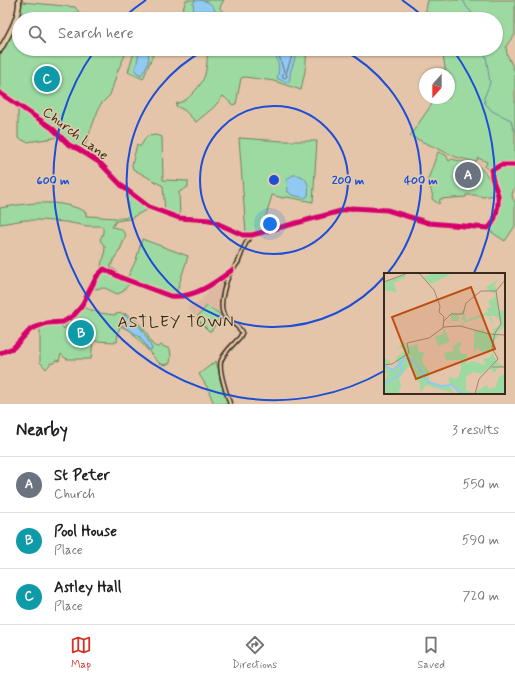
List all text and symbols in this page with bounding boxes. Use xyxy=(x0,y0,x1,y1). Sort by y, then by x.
search box xyxy=(12,12,503,56)
icon: search xyxy=(26,23,48,45)
text: Search here xyxy=(58,24,134,44)
pin: C xyxy=(34,64,60,94)
north arrow xyxy=(419,68,455,104)
street label: Church Lane xyxy=(39,103,112,164)
pin: A xyxy=(455,160,481,190)
text: 600 m xyxy=(36,173,70,189)
centre of rings xyxy=(267,173,281,187)
text: 200 m xyxy=(332,173,365,189)
text: 400 m xyxy=(404,173,438,189)
your location xyxy=(260,214,280,234)
inset map xyxy=(384,273,505,394)
district label: ASTLEY TOWN xyxy=(117,312,235,333)
pin: B xyxy=(68,318,94,348)
text: Nearby xyxy=(16,419,68,441)
text: 3 results xyxy=(452,422,499,439)
text: St Peter xyxy=(54,466,110,486)
text: A xyxy=(25,476,33,493)
text: 550 m xyxy=(463,476,499,493)
text: Church xyxy=(54,486,95,503)
text: Pool House xyxy=(54,522,117,542)
text: B xyxy=(25,532,33,549)
text: 590 m xyxy=(462,532,499,549)
text: Place xyxy=(54,542,83,559)
text: Astley Hall xyxy=(54,578,121,598)
text: C xyxy=(24,588,34,605)
text: 720 m xyxy=(463,588,499,605)
text: Place xyxy=(54,598,83,615)
tab: Map xyxy=(70,634,92,672)
tab: Directions xyxy=(232,634,277,672)
tab: Saved xyxy=(417,634,445,672)

